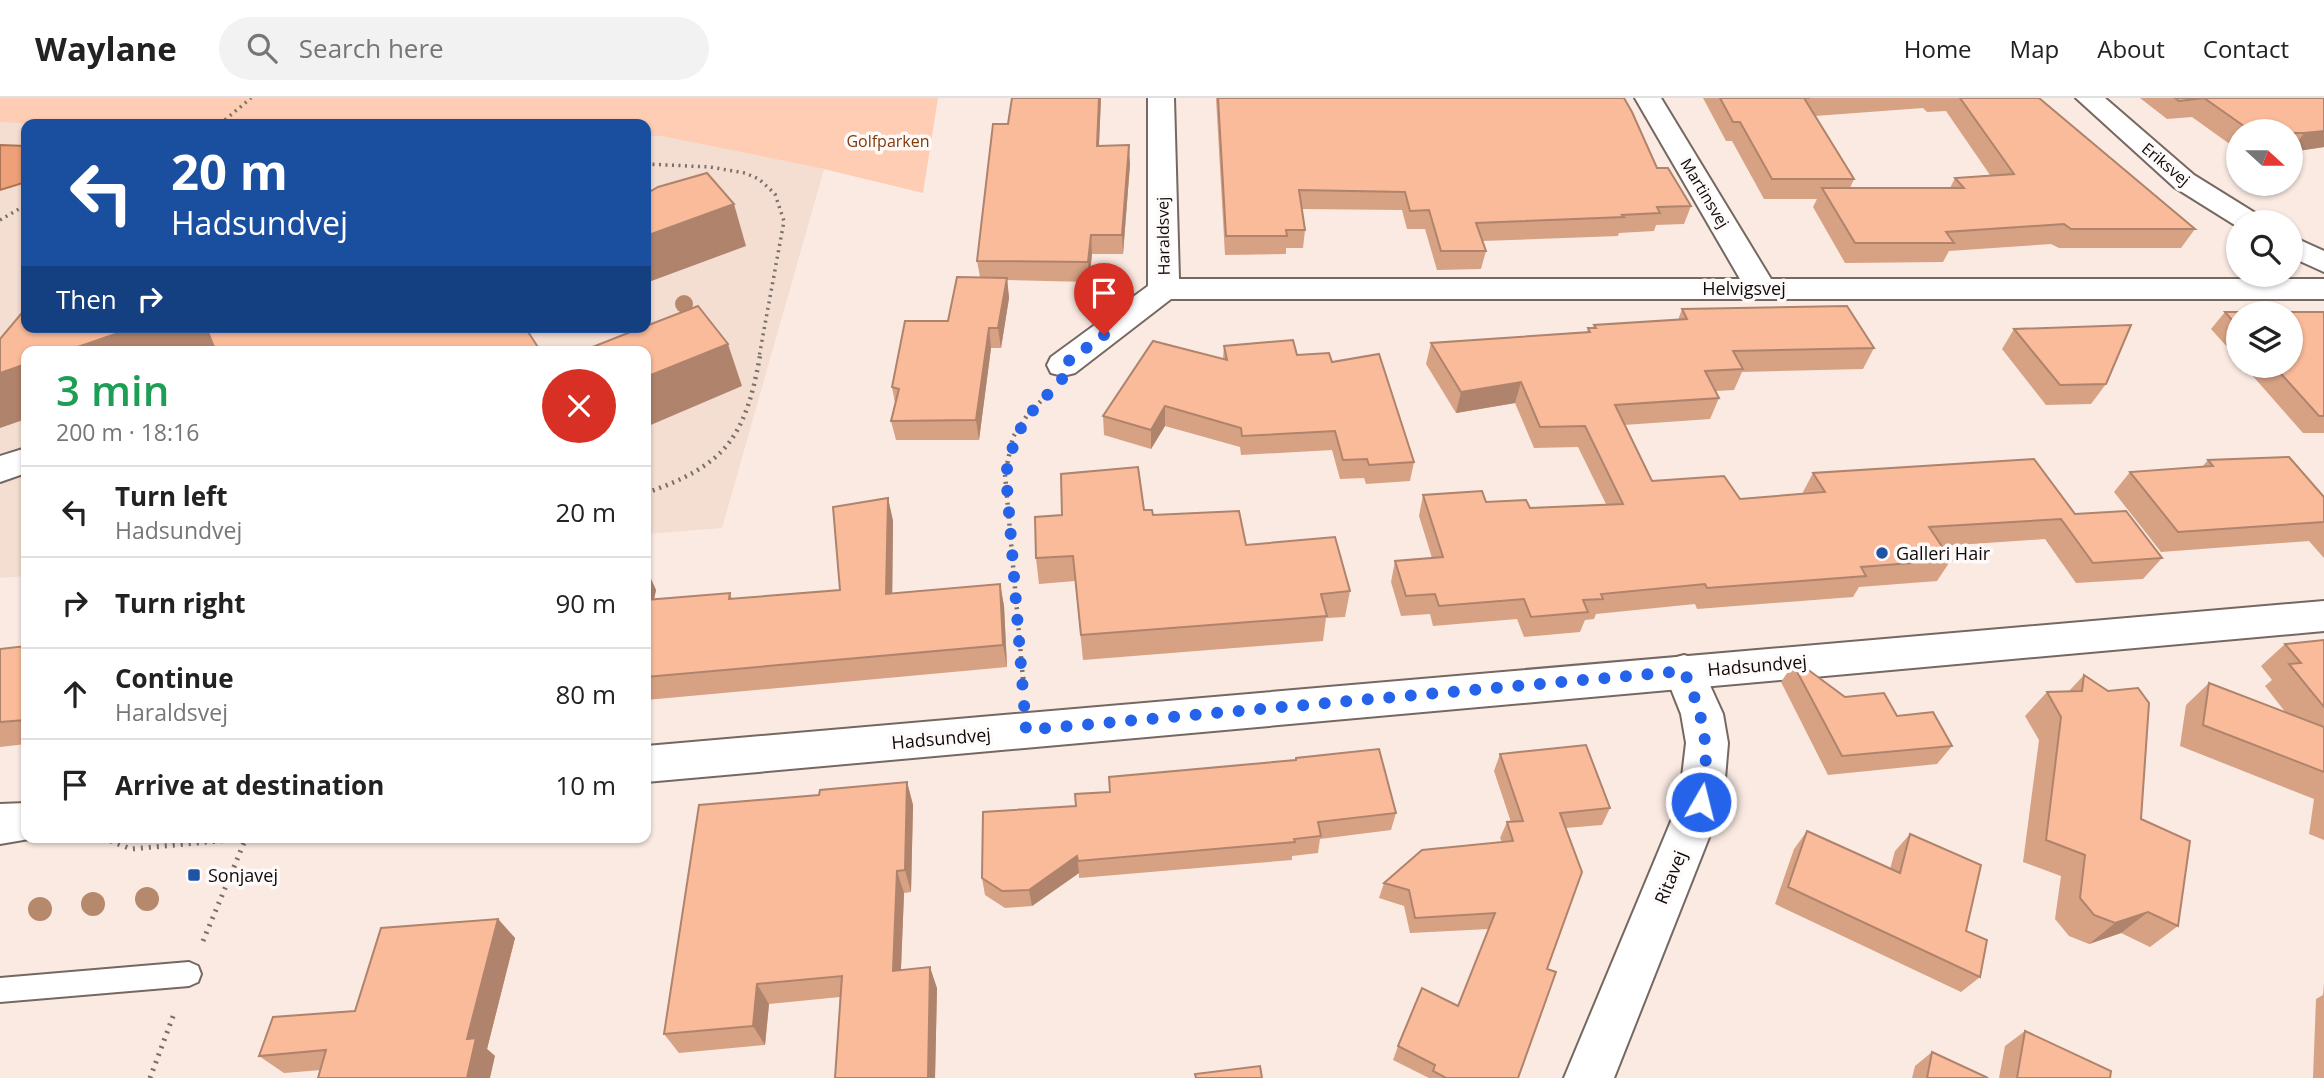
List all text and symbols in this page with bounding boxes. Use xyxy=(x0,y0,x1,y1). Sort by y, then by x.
search box xyxy=(219,17,709,80)
text: Waylane xyxy=(35,26,177,71)
icon: search xyxy=(243,29,281,67)
text: Search here xyxy=(299,30,444,66)
text: Home xyxy=(1904,32,1972,65)
text: Map xyxy=(2010,32,2059,65)
text: About xyxy=(2097,32,2165,65)
text: Contact xyxy=(2203,32,2289,65)
north arrow xyxy=(2226,119,2303,196)
map controls xyxy=(2226,119,2303,378)
park label: Golfparken xyxy=(846,130,930,152)
street label: Eriksvej xyxy=(2137,137,2195,191)
text: 20 m xyxy=(171,138,288,204)
icon: left xyxy=(56,147,147,238)
street label: Martinsvej xyxy=(1675,154,1735,232)
street label: Haraldsvej xyxy=(1151,197,1175,275)
text: Hadsundvej xyxy=(171,201,348,244)
button: search xyxy=(2226,210,2303,287)
pin xyxy=(1074,263,1134,335)
icon: arrive xyxy=(1085,274,1123,312)
street label: Helvigsvej xyxy=(1702,276,1786,300)
icon: right xyxy=(131,280,169,318)
text: Then xyxy=(56,281,117,317)
button: layers xyxy=(2226,301,2303,378)
text: 3 min xyxy=(56,361,169,418)
button: close xyxy=(542,369,616,443)
text: 200 m · 18:16 xyxy=(56,416,199,448)
text: Turn left xyxy=(115,478,227,514)
icon: left xyxy=(56,493,94,531)
text: 20 m xyxy=(555,494,616,530)
text: Hadsundvej xyxy=(115,514,242,546)
place label: Galleri Hair xyxy=(1896,541,1991,565)
marker: Galleri Hair xyxy=(1874,545,1890,561)
icon: right xyxy=(56,584,94,622)
text: Turn right xyxy=(115,585,246,621)
text: 90 m xyxy=(555,585,616,621)
street label: Hadsundvej xyxy=(1706,649,1808,681)
text: Continue xyxy=(115,660,234,696)
icon: ahead xyxy=(56,675,94,713)
text: 80 m xyxy=(555,676,616,712)
text: Haraldsvej xyxy=(115,696,228,728)
street label: Hadsundvej xyxy=(890,722,992,754)
position arrow xyxy=(1664,765,1738,839)
icon: arrive xyxy=(56,766,94,804)
text: Arrive at destination xyxy=(115,767,384,803)
text: 10 m xyxy=(555,767,616,803)
street label: Ritavej xyxy=(1648,847,1692,907)
place label: Sonjavej xyxy=(208,863,278,887)
marker: Sonjavej xyxy=(186,867,202,883)

